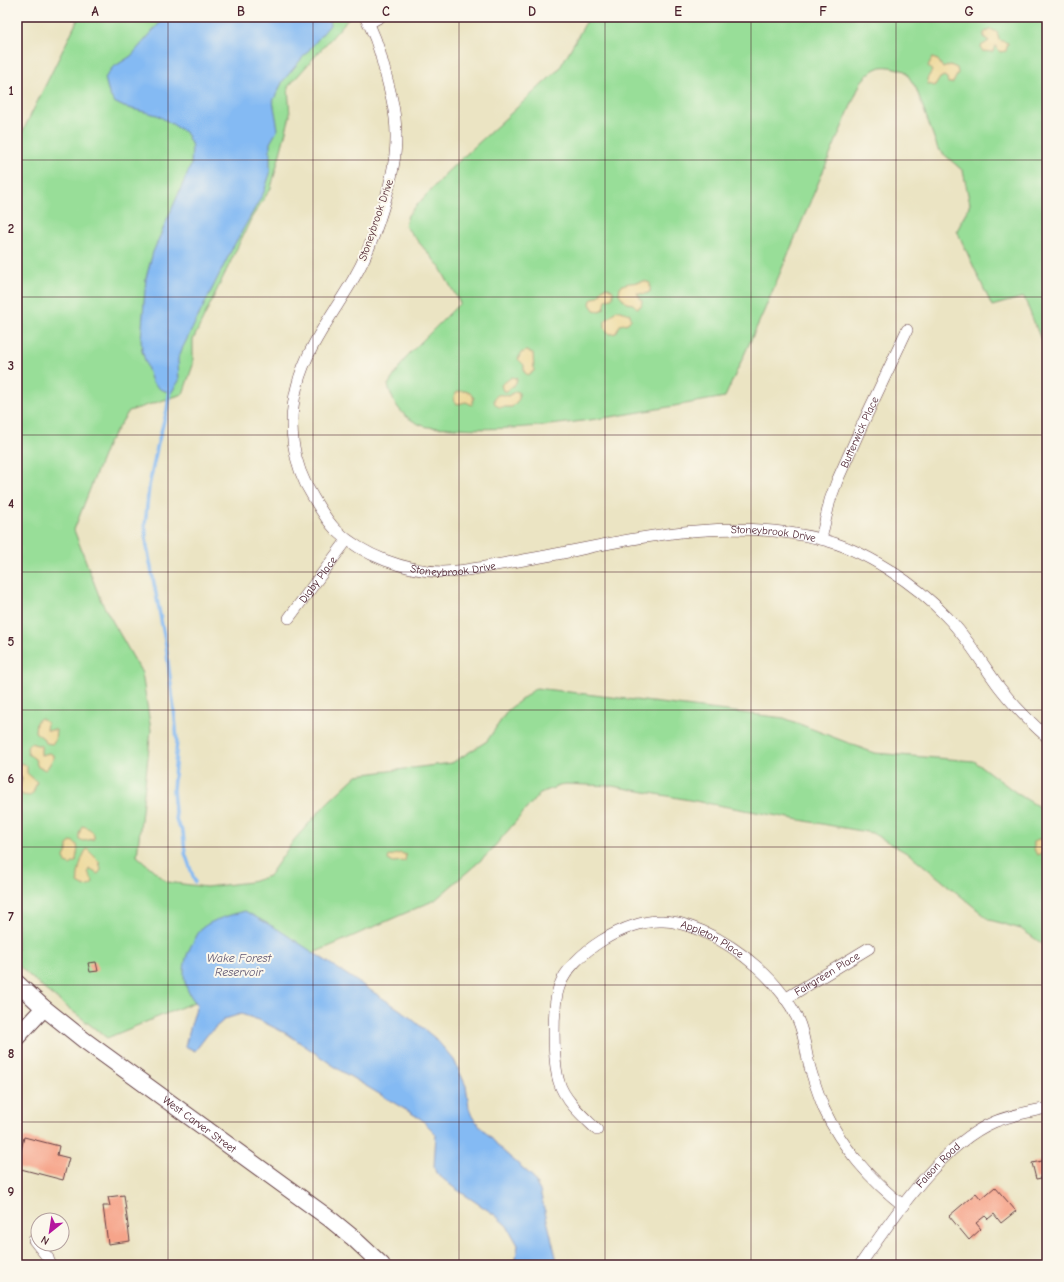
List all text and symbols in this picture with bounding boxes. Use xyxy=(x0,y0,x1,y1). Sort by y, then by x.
text: A xyxy=(91,4,99,19)
text: B xyxy=(237,4,245,19)
text: C xyxy=(382,4,390,19)
text: D xyxy=(528,4,536,19)
text: E xyxy=(674,4,682,19)
text: F xyxy=(819,4,827,19)
text: G xyxy=(964,4,974,19)
text: 1 xyxy=(8,83,14,98)
street label: Stoneybrook Drive xyxy=(356,177,396,263)
text: 2 xyxy=(8,221,14,236)
text: 3 xyxy=(8,358,14,373)
street label: Butterwick Place xyxy=(837,394,881,470)
text: 4 xyxy=(8,496,14,511)
street label: Stoneybrook Drive xyxy=(731,523,818,544)
street label: Digby Place xyxy=(296,553,340,605)
street label: Stoneybrook Drive xyxy=(409,559,497,579)
text: 5 xyxy=(8,634,15,649)
text: 6 xyxy=(8,771,15,786)
text: 7 xyxy=(8,909,14,924)
street label: Appleton Place xyxy=(679,917,747,961)
street label: Fairgreen Place xyxy=(792,949,862,998)
water label: Wake Forest Reservoir xyxy=(207,951,272,979)
text: 8 xyxy=(8,1046,14,1061)
street label: West Carver Street xyxy=(160,1093,240,1156)
street label: Faison Road xyxy=(913,1139,963,1190)
text: 9 xyxy=(8,1184,15,1199)
north arrow xyxy=(30,1212,70,1252)
text: N xyxy=(39,1233,52,1248)

